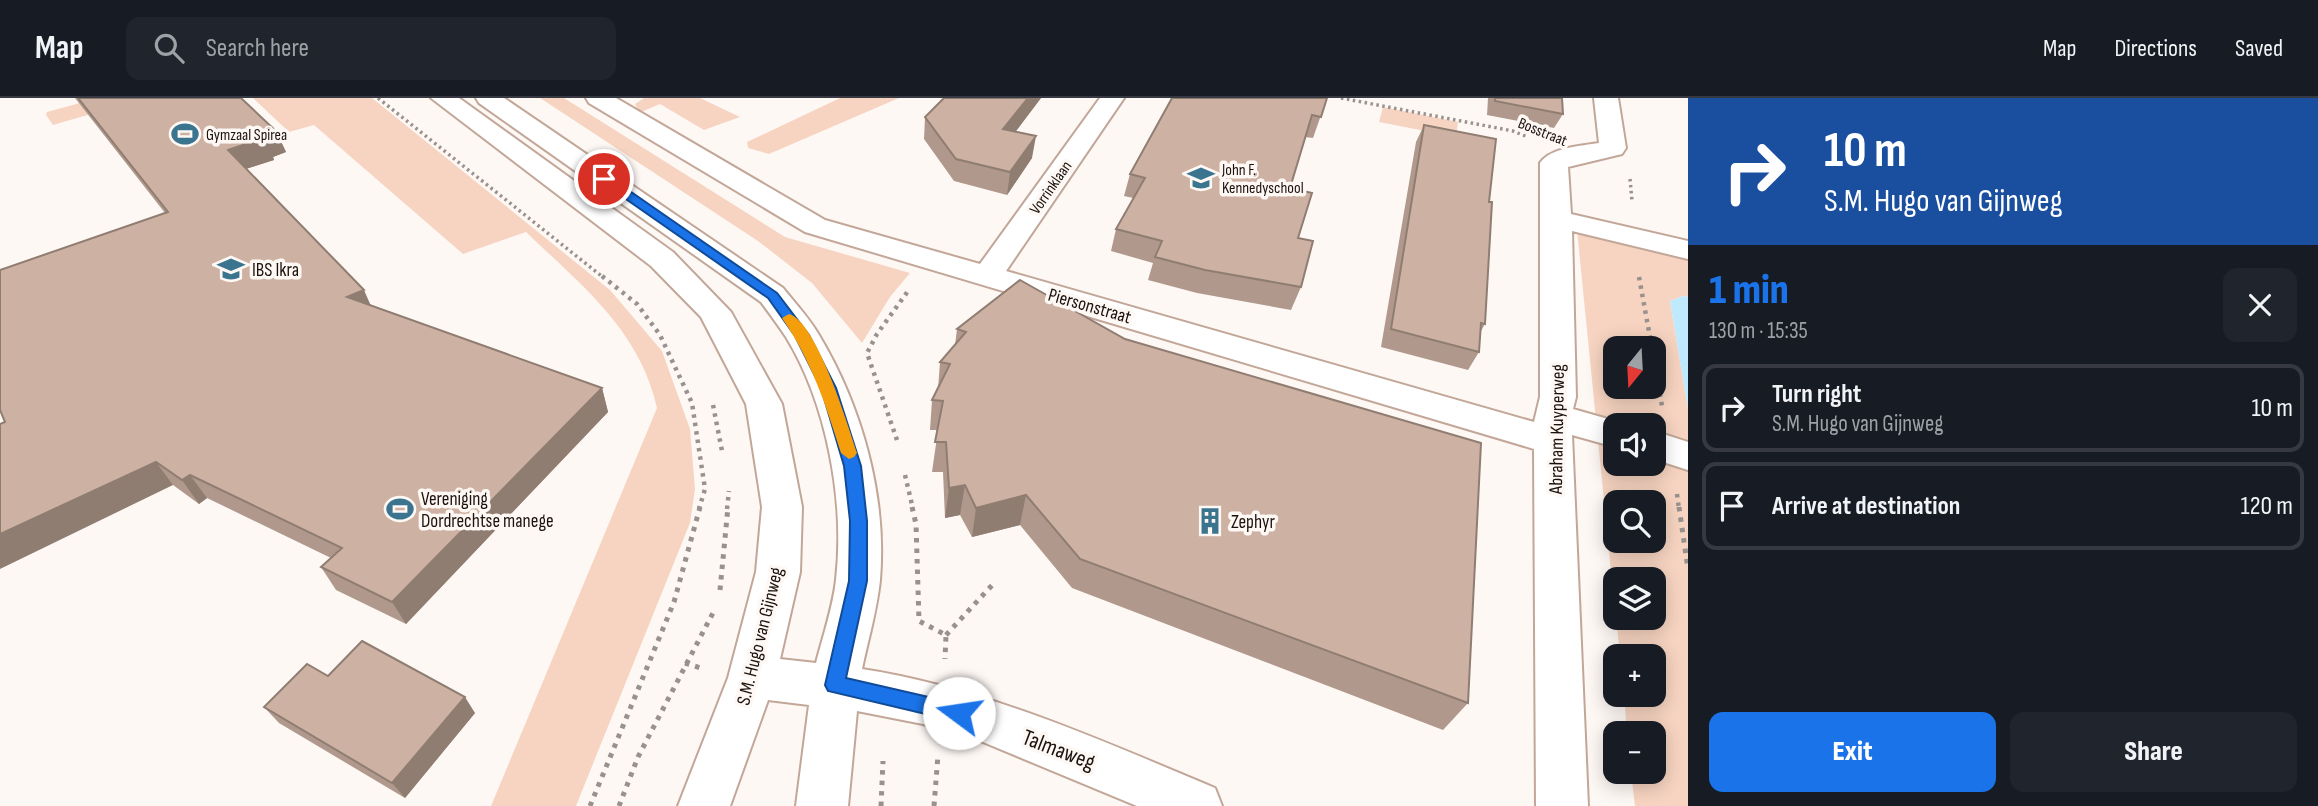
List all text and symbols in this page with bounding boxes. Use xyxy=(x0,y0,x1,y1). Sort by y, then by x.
search box xyxy=(126,17,616,80)
text: Map xyxy=(35,28,84,68)
icon: search xyxy=(150,29,188,67)
text: Search here xyxy=(206,33,309,64)
text: Map xyxy=(2043,34,2076,63)
text: Directions xyxy=(2114,34,2197,63)
text: Saved xyxy=(2235,34,2283,63)
street label: Bosstraat xyxy=(1515,114,1570,151)
sports icon: Gymzaal Spirea xyxy=(170,119,200,149)
text: 10 m xyxy=(1824,122,1907,181)
place label: Gymzaal Spirea xyxy=(206,126,287,145)
icon: right xyxy=(1709,126,1800,217)
pin xyxy=(574,149,634,209)
street label: Vorrinklaan xyxy=(1026,158,1076,218)
icon: arrive xyxy=(585,160,623,198)
place label: John F. Kennedyschool xyxy=(1221,161,1304,198)
school or university icon: John F. Kennedyschool xyxy=(1186,163,1216,193)
text: S.M. Hugo van Gijnweg xyxy=(1824,182,2062,221)
school or university icon: IBS Ikra xyxy=(216,254,246,284)
place label: IBS Ikra xyxy=(252,259,299,282)
text: 1 min xyxy=(1709,265,1789,316)
button: close xyxy=(2223,268,2297,342)
street label: Piersonstraat xyxy=(1045,284,1134,329)
text: 130 m · 15:35 xyxy=(1709,317,1808,345)
north arrow xyxy=(1603,336,1666,399)
map controls xyxy=(1603,336,1666,784)
street label: Abraham Kuyperweg xyxy=(1545,363,1570,495)
text: Turn right xyxy=(1772,379,1861,410)
icon: right xyxy=(1713,389,1751,427)
text: 10 m xyxy=(2251,393,2293,424)
text: S.M. Hugo van Gijnweg xyxy=(1772,410,1943,438)
button: sound xyxy=(1603,413,1666,476)
icon: arrive xyxy=(1713,487,1751,525)
place label: Vereniging Dordrechtse manege xyxy=(421,488,554,533)
button: search xyxy=(1603,490,1666,553)
text: Arrive at destination xyxy=(1772,491,1960,522)
text: 120 m xyxy=(2240,491,2293,522)
sports icon: Vereniging Dordrechtse manege xyxy=(385,494,415,524)
building icon: Zephyr xyxy=(1195,506,1225,536)
place label: Zephyr xyxy=(1231,511,1275,534)
street label: S.M. Hugo van Gijnweg xyxy=(732,565,789,708)
button: layers xyxy=(1603,567,1666,630)
button: + xyxy=(1603,644,1666,707)
position arrow xyxy=(922,676,996,750)
button: Exit xyxy=(1709,712,1996,792)
button: Share xyxy=(2010,712,2297,792)
button: − xyxy=(1603,721,1666,784)
street label: Talmaweg xyxy=(1018,723,1099,777)

